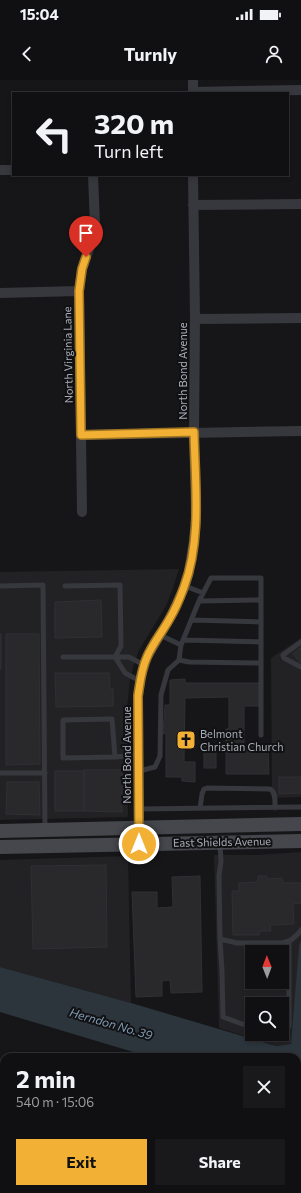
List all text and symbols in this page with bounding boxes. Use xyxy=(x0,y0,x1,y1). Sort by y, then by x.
text: 15:04 xyxy=(20,5,59,23)
icon: back xyxy=(16,43,38,65)
text: Turnly xyxy=(124,43,177,65)
icon: person xyxy=(263,43,285,65)
text: 320 m xyxy=(94,106,174,140)
icon: left xyxy=(28,108,80,160)
text: Turn left xyxy=(94,140,163,162)
pin xyxy=(69,216,103,257)
icon: arrive xyxy=(75,222,97,244)
street label: North Virginia Lane xyxy=(60,306,75,404)
street label: North Bond Avenue xyxy=(176,322,189,420)
street label: North Bond Avenue xyxy=(120,706,133,804)
place label: Belmont Christian Church xyxy=(200,727,283,753)
church icon: Belmont Christian Church xyxy=(175,729,197,751)
position arrow xyxy=(118,823,160,865)
street label: East Shields Avenue xyxy=(173,834,271,849)
north arrow xyxy=(245,945,289,989)
map controls xyxy=(245,945,289,1041)
button: search xyxy=(245,997,289,1041)
water label: Herndon No. 39 xyxy=(68,1005,155,1042)
text: 2 min xyxy=(16,1064,76,1093)
button: close xyxy=(243,1066,285,1108)
text: 540 m · 15:06 xyxy=(16,1094,94,1110)
button: Exit xyxy=(16,1139,147,1185)
button: Share xyxy=(155,1139,285,1185)

